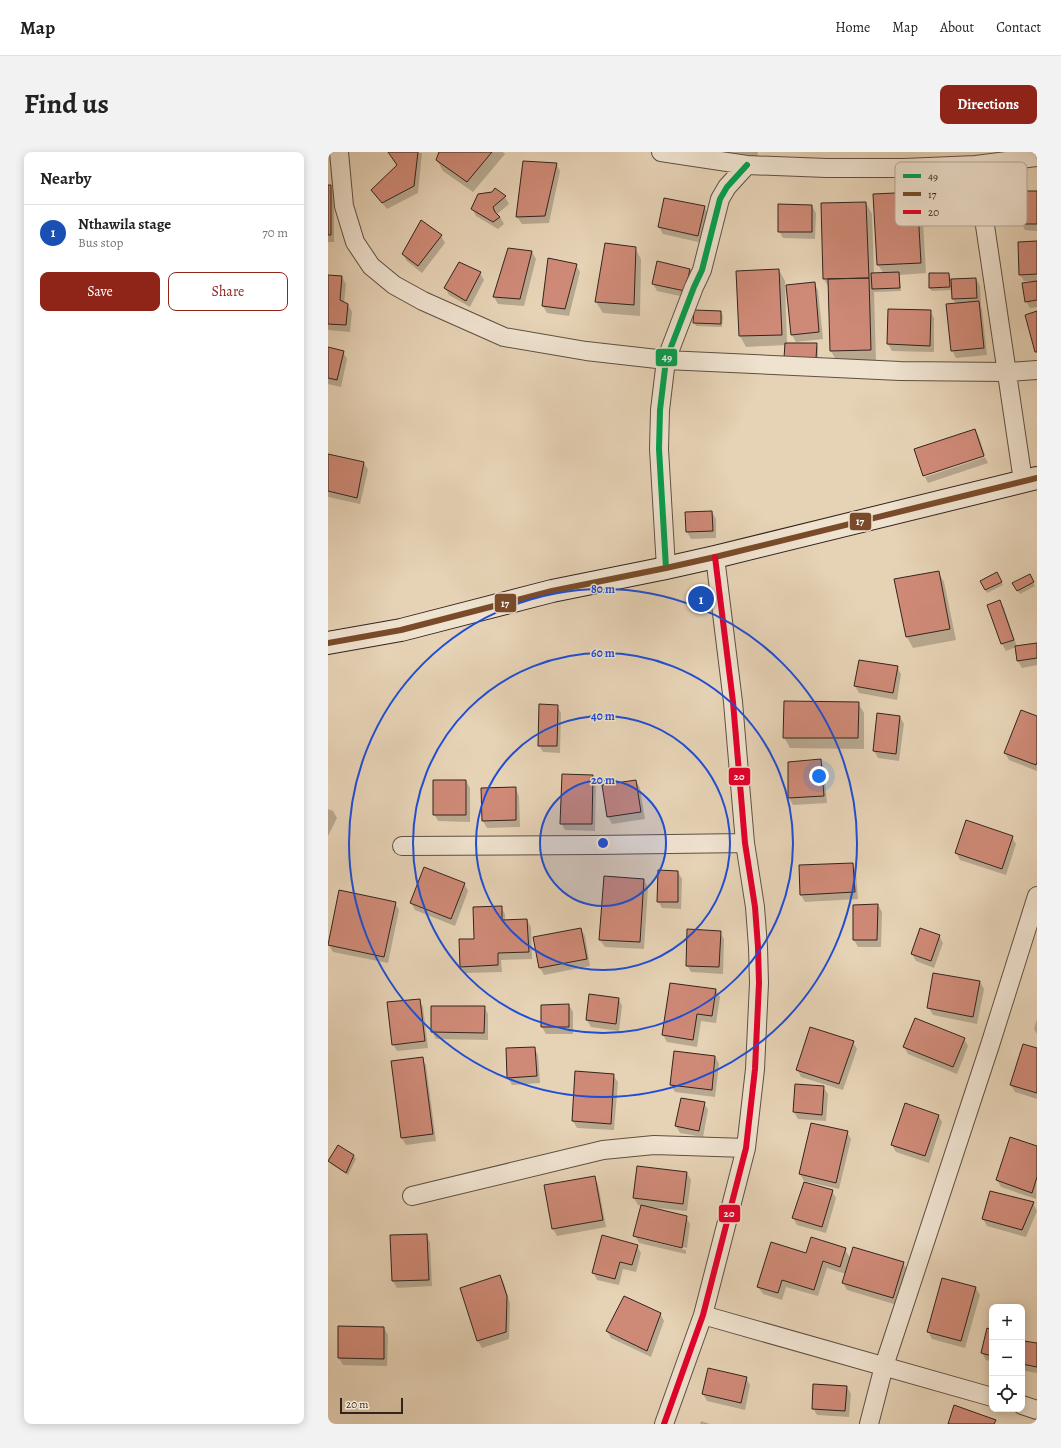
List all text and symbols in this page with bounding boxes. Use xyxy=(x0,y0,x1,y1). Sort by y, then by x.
text: Map xyxy=(20,15,55,41)
text: Home xyxy=(835,18,870,37)
text: Map xyxy=(892,18,918,37)
text: About xyxy=(940,18,974,37)
text: Contact xyxy=(996,18,1041,37)
text: Find us xyxy=(24,85,109,123)
button: Directions xyxy=(940,85,1037,124)
legend xyxy=(895,162,1027,226)
text: Nearby xyxy=(40,167,91,190)
text: 49 xyxy=(928,169,938,184)
text: 17 xyxy=(928,187,937,202)
text: 20 xyxy=(928,205,939,220)
text: Nthawila stage xyxy=(78,214,171,234)
text: 1 xyxy=(51,224,55,241)
text: 70 m xyxy=(262,224,288,241)
text: Bus stop xyxy=(78,234,123,251)
button: Save xyxy=(40,272,160,311)
button: Share xyxy=(168,272,288,311)
line badge: 49 xyxy=(655,348,678,367)
text: 49 xyxy=(662,350,672,365)
line badge: 17 xyxy=(849,512,872,531)
text: 17 xyxy=(856,514,865,529)
text: 80 m xyxy=(591,581,615,597)
pin: 1 xyxy=(688,584,714,614)
line badge: 17 xyxy=(494,593,517,613)
text: 17 xyxy=(501,596,510,611)
text: 60 m xyxy=(591,645,615,661)
text: 40 m xyxy=(591,708,615,724)
your location xyxy=(809,766,829,786)
line badge: 20 xyxy=(728,767,751,786)
text: 20 xyxy=(734,769,745,784)
text: 20 m xyxy=(591,772,615,788)
centre of rings xyxy=(596,836,610,850)
line badge: 20 xyxy=(718,1204,741,1223)
text: 20 xyxy=(724,1206,735,1221)
map controls xyxy=(989,1304,1025,1412)
button: + xyxy=(989,1304,1025,1340)
button: − xyxy=(989,1340,1025,1376)
button: locate xyxy=(989,1376,1025,1412)
scale bar xyxy=(340,1396,403,1415)
text: 20 m xyxy=(346,1397,368,1412)

